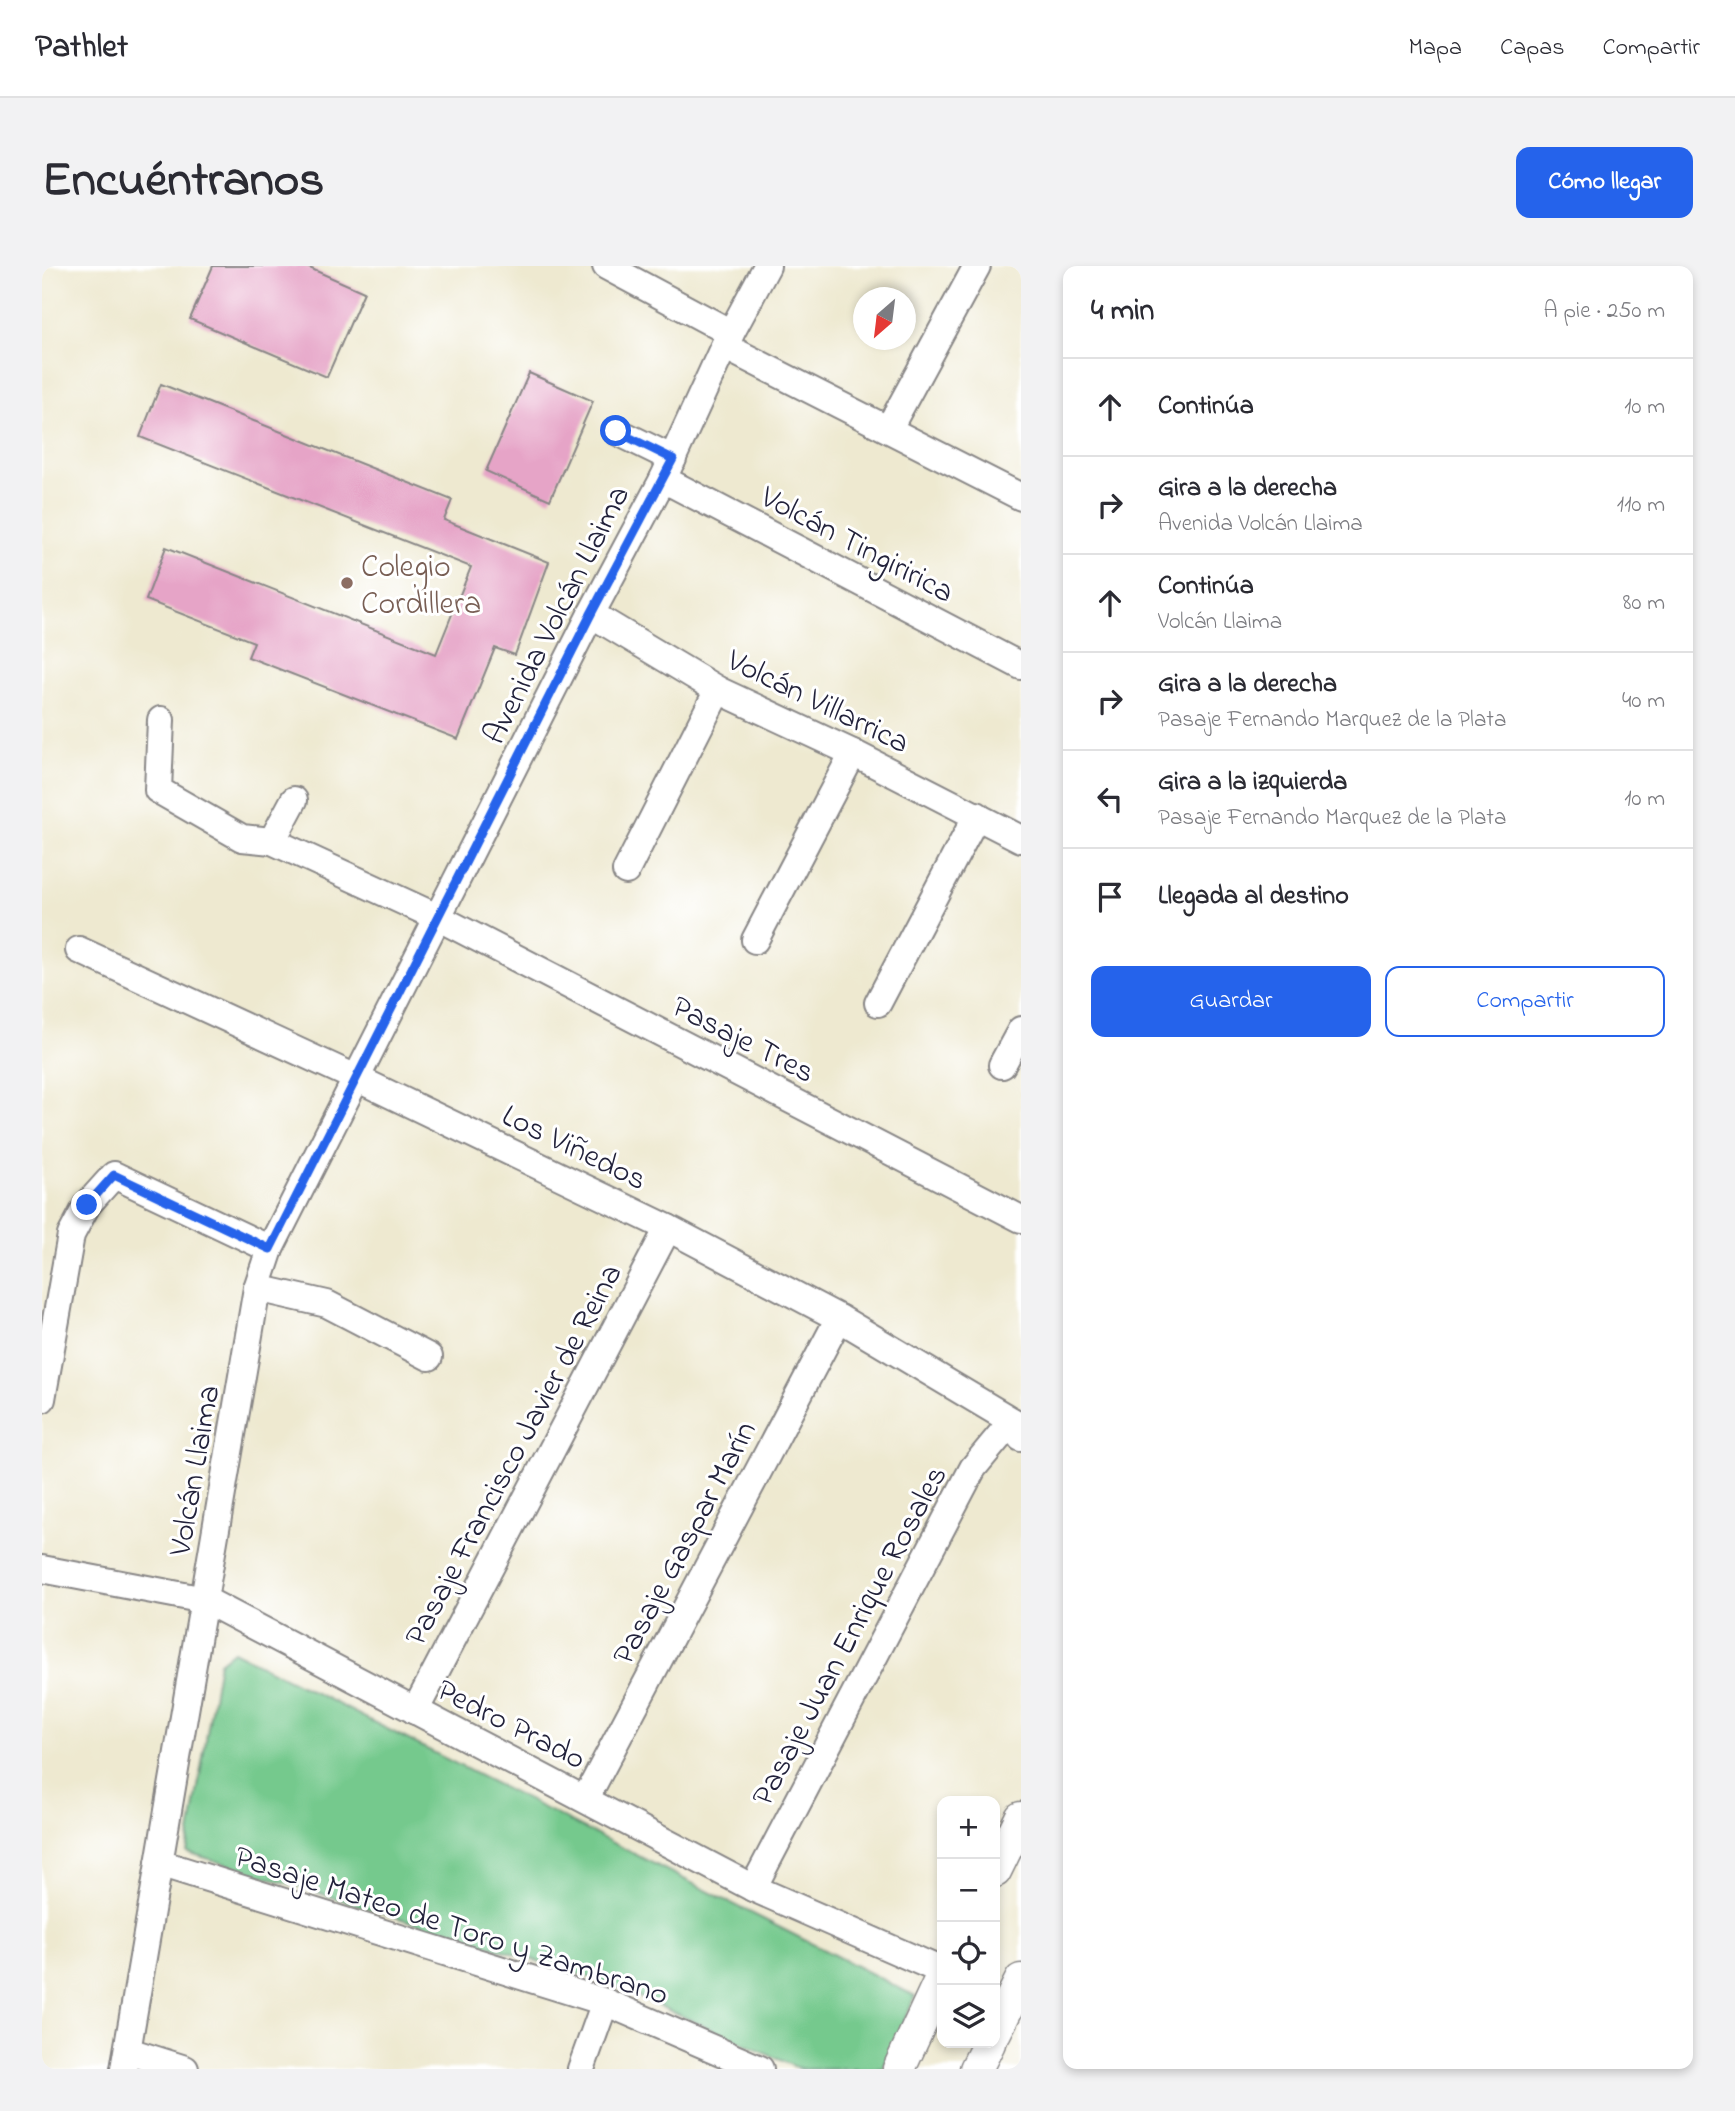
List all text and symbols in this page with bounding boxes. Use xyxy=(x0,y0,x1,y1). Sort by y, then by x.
text: Pathlet xyxy=(35,24,128,72)
text: Mapa xyxy=(1409,31,1462,66)
text: Capas xyxy=(1500,31,1564,66)
text: Compartir xyxy=(1602,31,1700,66)
text: Encuéntranos xyxy=(42,146,324,218)
button: Cómo llegar xyxy=(1516,147,1693,218)
north arrow xyxy=(853,287,916,350)
text: 4 min xyxy=(1091,290,1154,334)
text: A pie · 250 m xyxy=(1544,295,1665,328)
icon: ahead xyxy=(1091,388,1129,426)
text: Continúa xyxy=(1158,388,1254,426)
text: 10 m xyxy=(1624,391,1665,424)
route start xyxy=(600,415,631,446)
text: Gira a la derecha xyxy=(1158,470,1337,508)
street label: Volcán Tingiririca xyxy=(750,475,961,617)
street label: Avenida Volcán Llaima xyxy=(473,478,644,753)
icon: right xyxy=(1091,486,1129,524)
text: 110 m xyxy=(1617,489,1665,522)
text: Avenida Volcán Llaima xyxy=(1158,508,1363,541)
place label: Colegio Cordillera xyxy=(361,545,481,629)
text: Continúa xyxy=(1158,568,1254,606)
marker: Colegio Cordillera xyxy=(339,575,355,591)
icon: ahead xyxy=(1091,584,1129,622)
text: 80 m xyxy=(1623,587,1665,620)
text: Volcán Llaima xyxy=(1158,606,1282,639)
street label: Volcán Villarrica xyxy=(717,638,917,768)
text: Gira a la derecha xyxy=(1158,666,1337,704)
icon: right xyxy=(1091,682,1129,720)
text: 40 m xyxy=(1622,685,1665,718)
text: Pasaje Fernando Marquez de la Plata xyxy=(1158,704,1506,737)
text: Gira a la izquierda xyxy=(1158,764,1347,802)
icon: left xyxy=(1091,780,1129,818)
text: 10 m xyxy=(1624,783,1665,816)
text: Pasaje Fernando Marquez de la Plata xyxy=(1158,802,1506,835)
icon: arrive xyxy=(1091,878,1129,916)
text: Llegada al destino xyxy=(1158,878,1349,916)
button: Guardar xyxy=(1091,966,1371,1037)
button: Compartir xyxy=(1385,966,1665,1037)
street label: Pasaje Tres xyxy=(663,985,822,1097)
street label: Los Viñedos xyxy=(493,1094,654,1205)
route end xyxy=(71,1189,102,1220)
street label: Pasaje Francisco Javier de Reina xyxy=(394,1256,636,1655)
street label: Volcán Llaima xyxy=(158,1382,235,1561)
street label: Pasaje Gaspar Marín xyxy=(602,1413,770,1674)
street label: Pasaje Juan Enrique Rosales xyxy=(741,1458,961,1815)
street label: Pedro Prado xyxy=(428,1668,593,1784)
map controls xyxy=(937,1796,1000,2048)
button: + xyxy=(937,1796,1000,1859)
street label: Pasaje Mateo de Toro y Zambrano xyxy=(228,1835,674,2020)
button: − xyxy=(937,1859,1000,1922)
button: locate xyxy=(937,1922,1000,1985)
button: layers xyxy=(937,1985,1000,2048)

